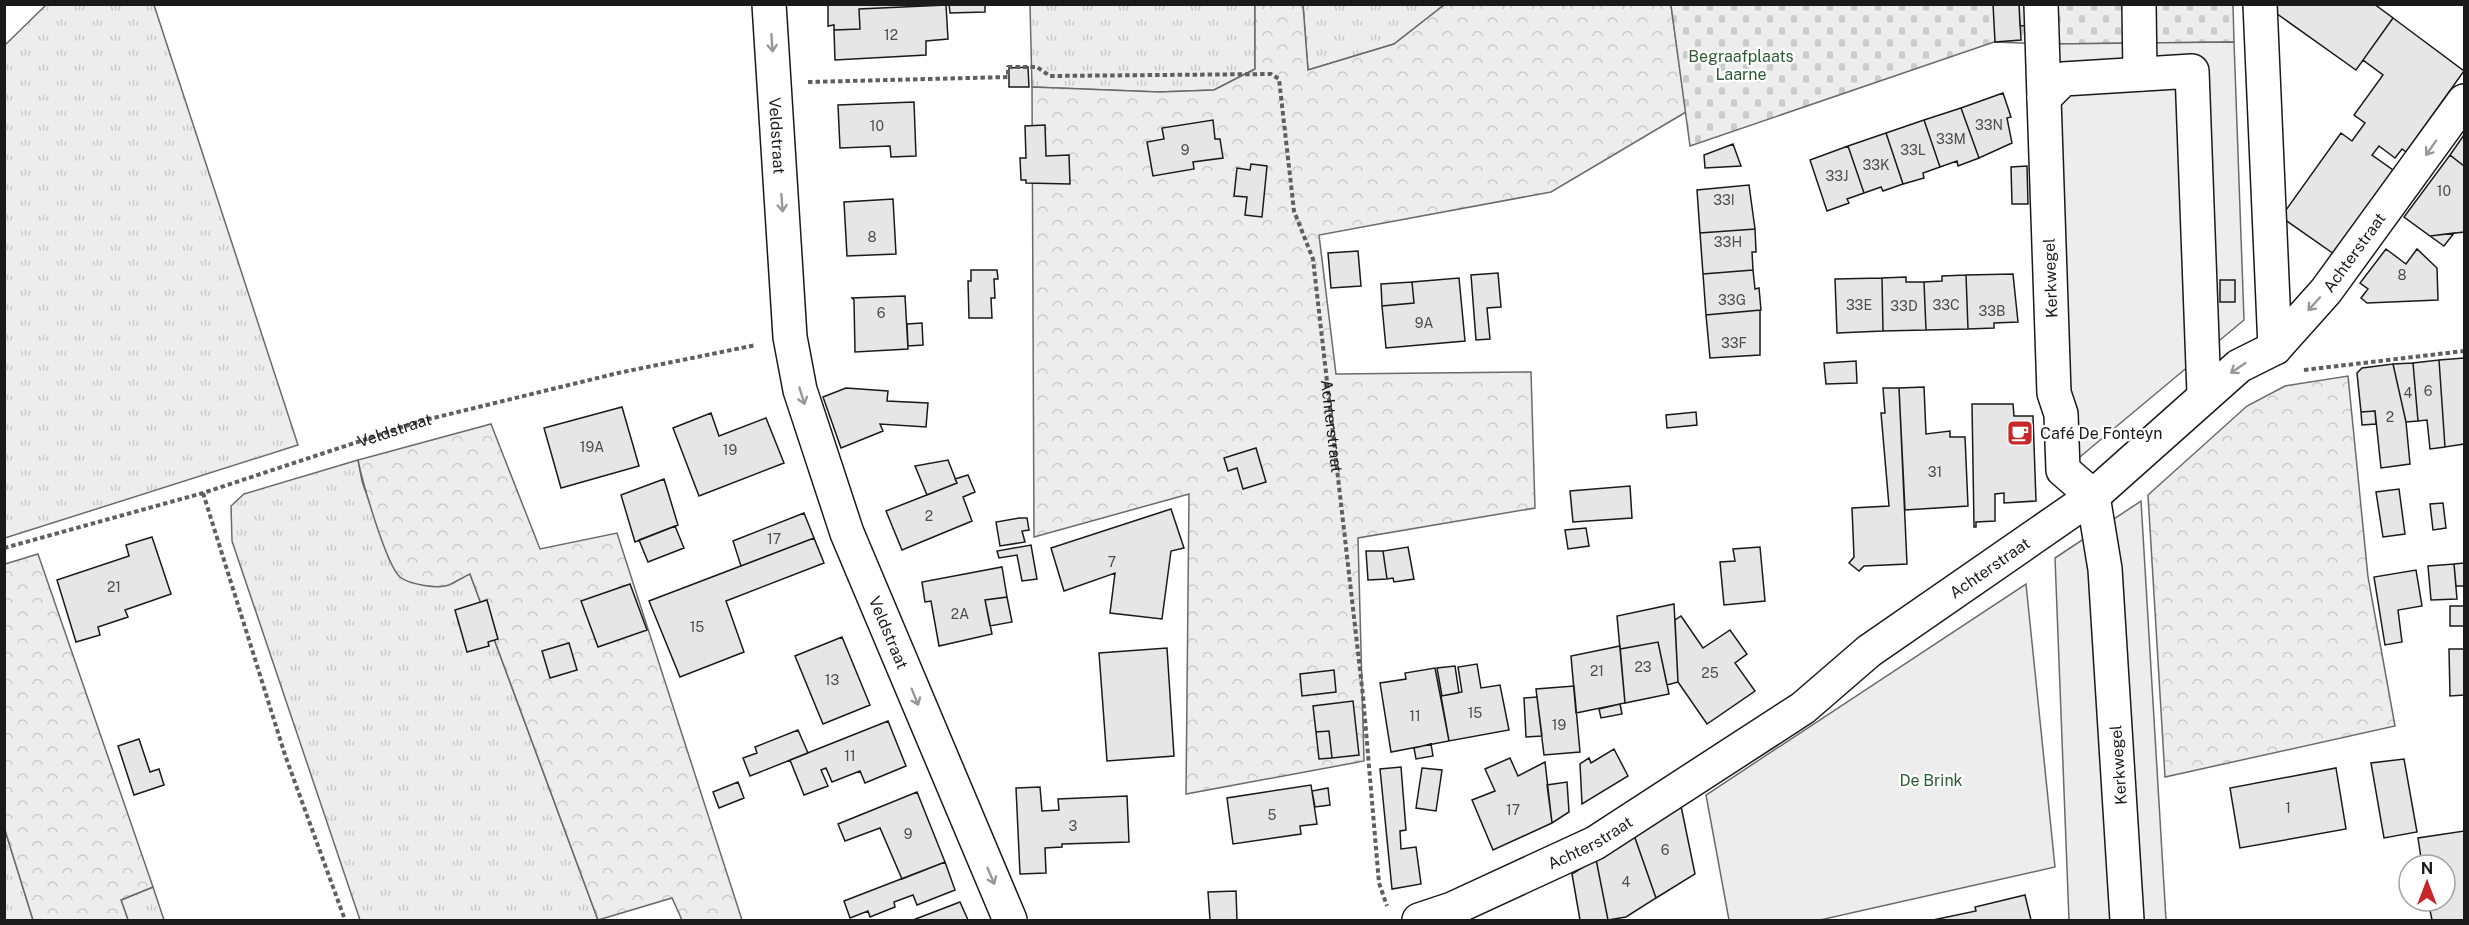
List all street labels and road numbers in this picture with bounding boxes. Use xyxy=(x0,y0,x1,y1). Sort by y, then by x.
street label: Veldstraat xyxy=(765,97,789,175)
street label: Achterstraat xyxy=(2319,209,2390,296)
street label: Kerkwegel xyxy=(2040,238,2061,318)
street label: Achterstraat xyxy=(1317,379,1346,474)
street label: Veldstraat xyxy=(355,410,433,451)
street label: Achterstraat xyxy=(1946,534,2034,602)
street label: Veldstraat xyxy=(865,594,912,672)
street label: Kerkwegel xyxy=(2106,724,2131,805)
street label: Achterstraat xyxy=(1545,812,1636,873)

